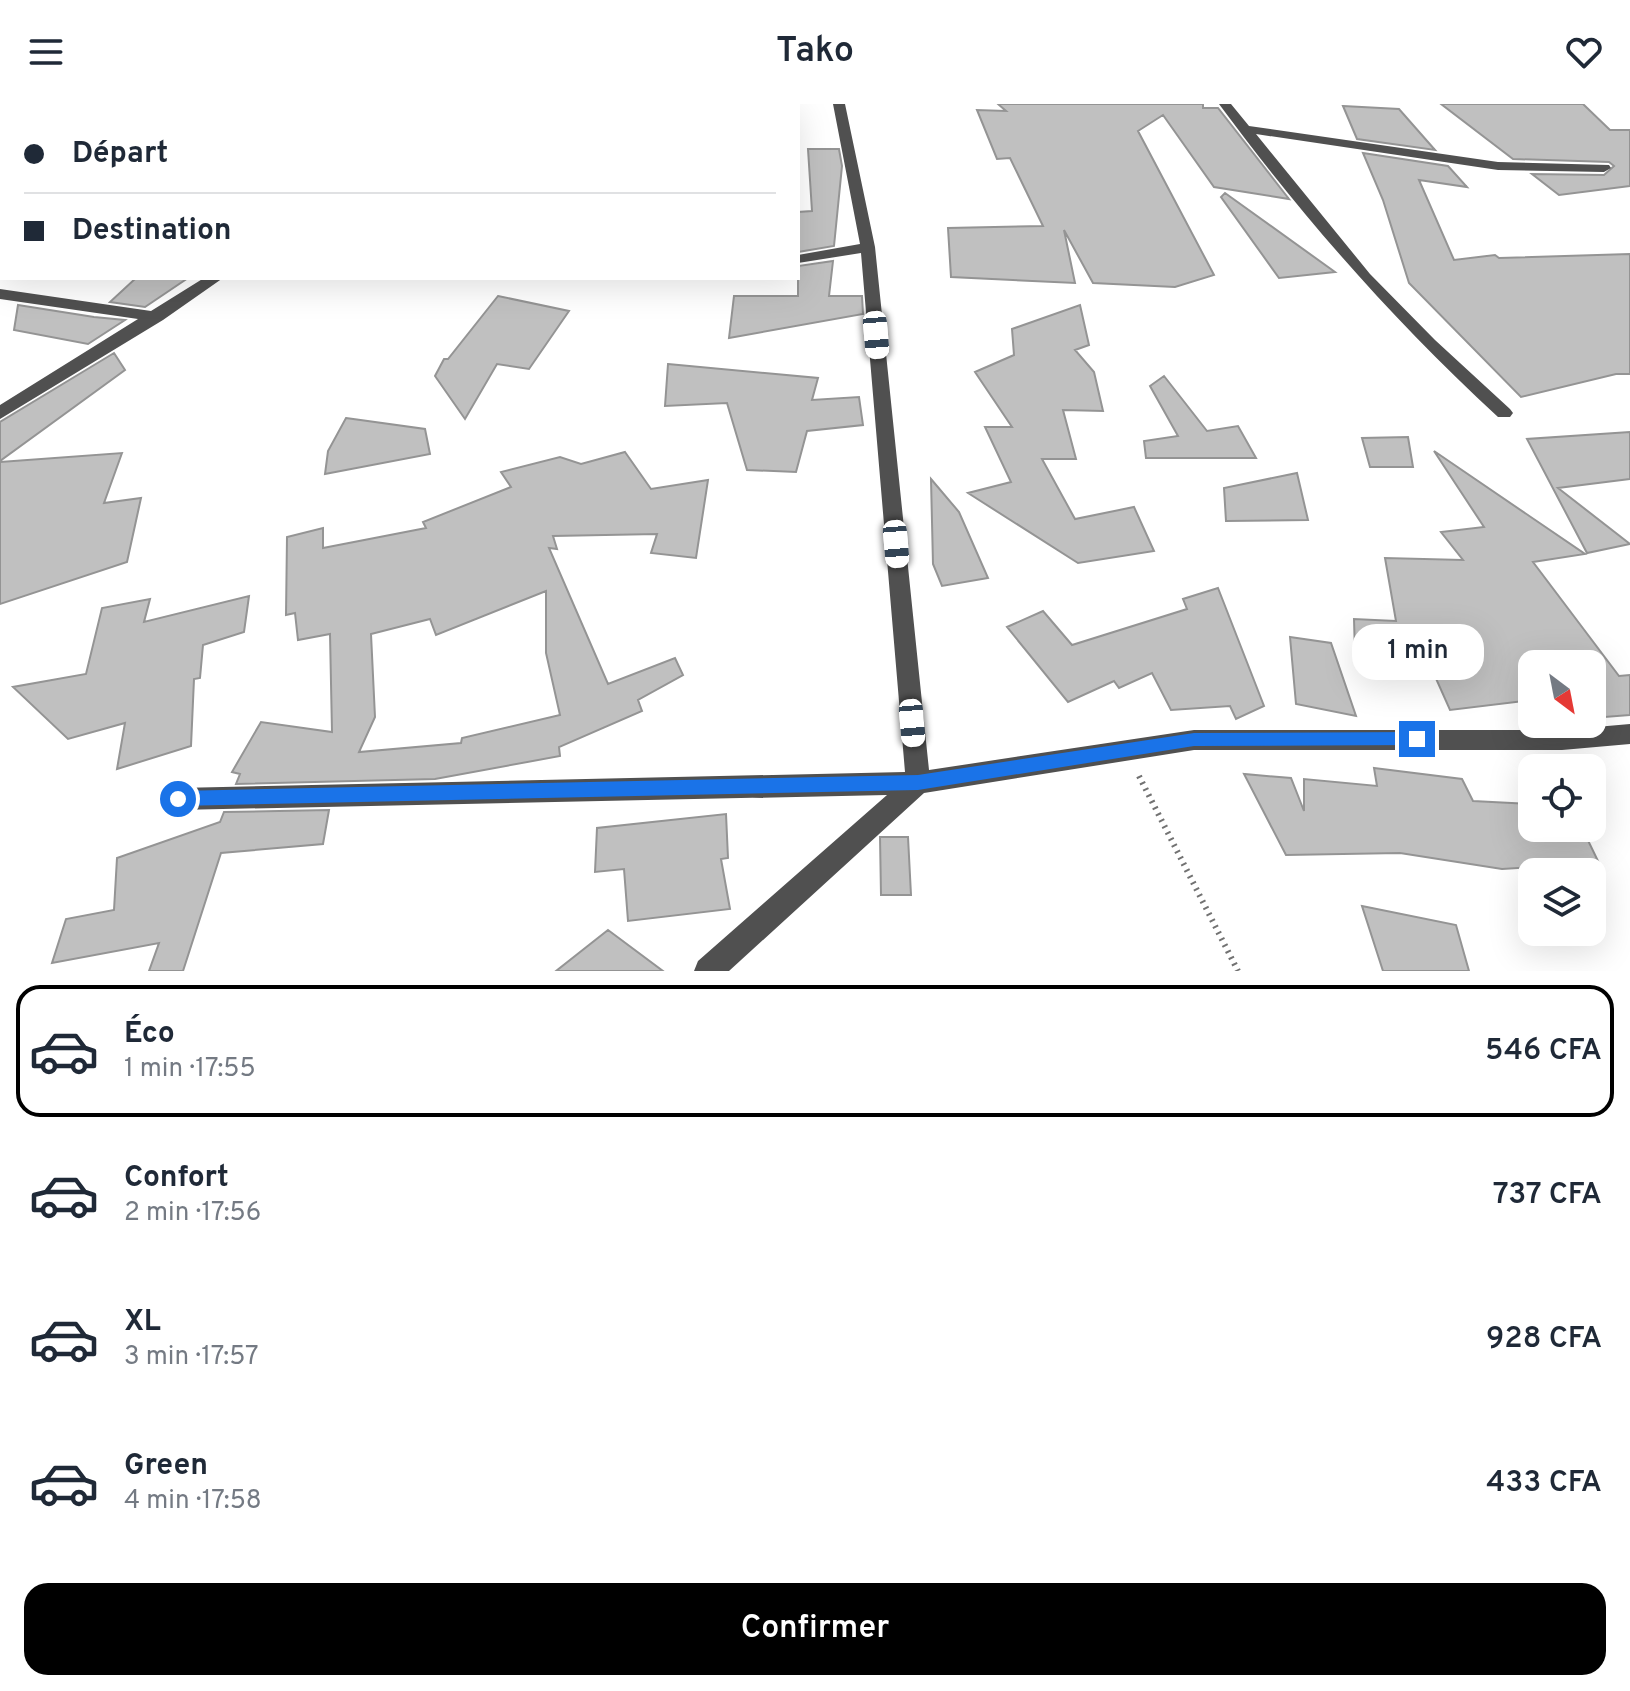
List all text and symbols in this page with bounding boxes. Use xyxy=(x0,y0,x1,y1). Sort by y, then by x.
text: Tako xyxy=(776,29,854,75)
icon: menu xyxy=(24,30,68,74)
icon: heart xyxy=(1562,30,1606,74)
text: Départ xyxy=(72,136,168,173)
text: Destination xyxy=(72,213,231,250)
car xyxy=(862,310,890,360)
car xyxy=(882,519,910,569)
callout: 1 min xyxy=(1351,623,1483,679)
text: 1 min xyxy=(1387,635,1449,668)
north arrow xyxy=(1518,650,1606,738)
map controls xyxy=(1518,650,1606,946)
car xyxy=(898,698,926,748)
route end xyxy=(1399,721,1435,757)
button: locate xyxy=(1518,754,1606,842)
route start xyxy=(160,781,196,817)
button: layers xyxy=(1518,858,1606,946)
icon: car xyxy=(28,1015,100,1087)
text: Éco xyxy=(124,1016,175,1053)
text: 546 CFA xyxy=(1485,1033,1602,1070)
text: 1 min · 17:55 xyxy=(124,1053,256,1086)
icon: car xyxy=(28,1159,100,1231)
text: Confort xyxy=(124,1160,229,1197)
text: 737 CFA xyxy=(1493,1177,1602,1214)
text: 2 min · 17:56 xyxy=(124,1197,261,1230)
icon: car xyxy=(28,1303,100,1375)
text: XL xyxy=(124,1304,161,1341)
text: 928 CFA xyxy=(1486,1321,1602,1358)
text: 3 min · 17:57 xyxy=(124,1341,259,1374)
icon: car xyxy=(28,1447,100,1519)
text: Green xyxy=(124,1448,208,1485)
text: 433 CFA xyxy=(1486,1465,1602,1502)
text: 4 min · 17:58 xyxy=(124,1485,262,1518)
button: Confirmer xyxy=(24,1583,1606,1675)

